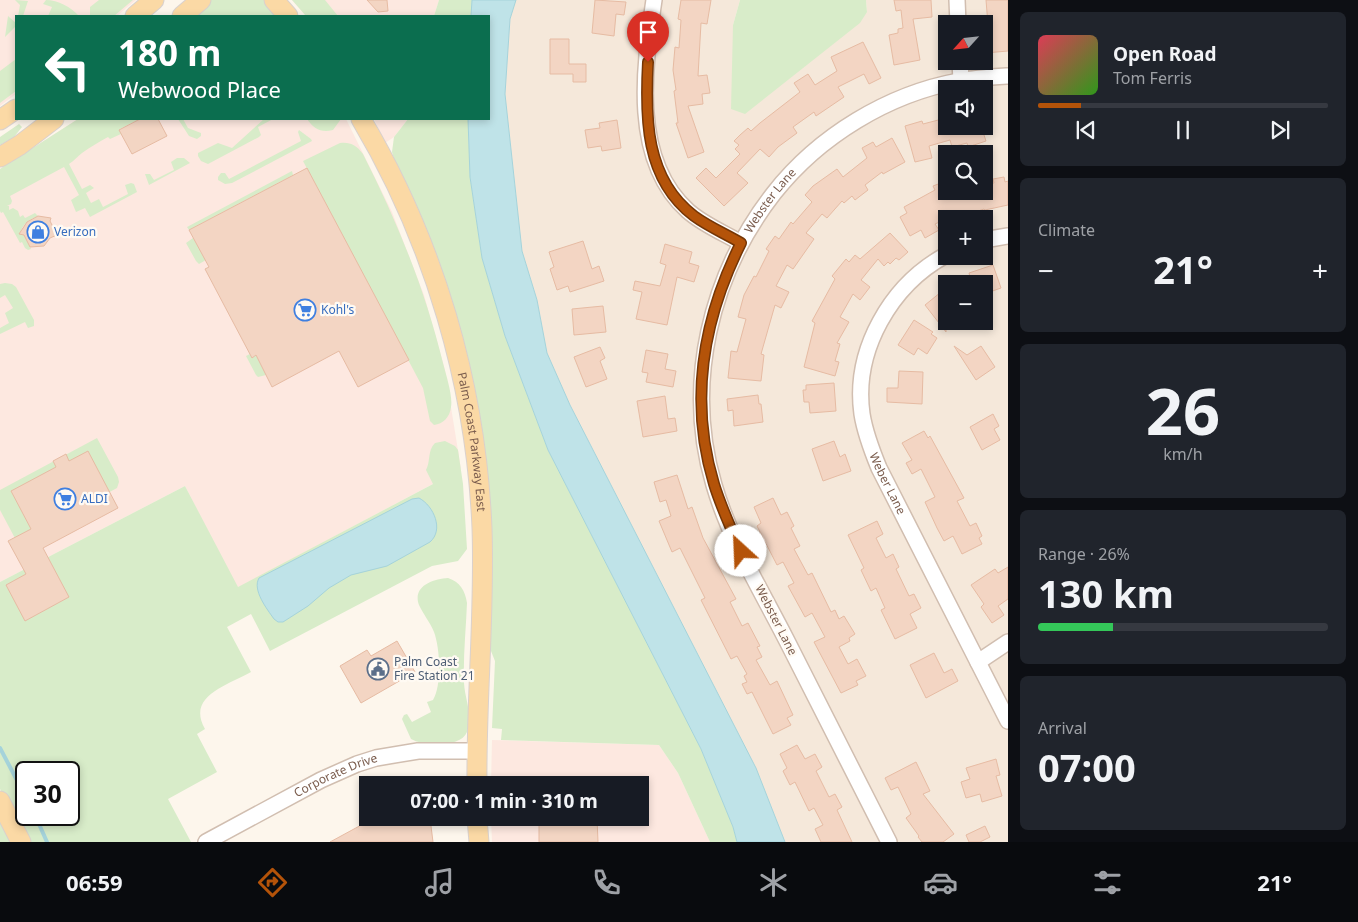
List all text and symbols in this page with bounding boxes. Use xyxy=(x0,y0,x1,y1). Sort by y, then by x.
pin xyxy=(627,11,669,62)
north arrow xyxy=(938,15,992,70)
map controls xyxy=(938,15,993,330)
icon: arrive xyxy=(634,18,662,46)
text: 180 m xyxy=(118,29,221,76)
icon: left xyxy=(35,35,100,100)
text: Open Road xyxy=(1113,41,1216,67)
text: Tom Ferris xyxy=(1113,67,1192,89)
text: Webwood Place xyxy=(118,74,281,104)
button: sound xyxy=(938,80,993,135)
icon: previous xyxy=(1072,116,1100,144)
icon: pause xyxy=(1169,116,1197,144)
icon: next xyxy=(1266,116,1294,144)
button: search xyxy=(938,145,993,200)
street label: Webster Lane xyxy=(740,164,800,236)
button: + xyxy=(938,210,993,265)
text: Climate xyxy=(1038,219,1095,241)
shop icon: Verizon xyxy=(26,220,50,244)
place label: Verizon xyxy=(54,223,96,240)
text: 21° xyxy=(1153,243,1213,295)
text: − xyxy=(1038,251,1054,289)
text: + xyxy=(1312,251,1328,289)
button: − xyxy=(938,275,993,330)
supermarket icon: Kohl's xyxy=(293,298,317,322)
place label: Kohl's xyxy=(321,301,355,318)
text: 26 xyxy=(1146,366,1220,454)
street label: Palm Coast Parkway East xyxy=(453,371,490,513)
text: km/h xyxy=(1163,443,1203,465)
street label: Weber Lane xyxy=(866,450,910,517)
supermarket icon: ALDI xyxy=(53,487,77,511)
place label: ALDI xyxy=(81,490,108,507)
position arrow xyxy=(714,524,766,576)
text: Range · 26% xyxy=(1038,543,1130,565)
text: 130 km xyxy=(1038,567,1174,619)
street label: Webster Lane xyxy=(751,582,802,658)
place label: Palm Coast Fire Station 21 xyxy=(394,653,475,684)
public building icon: Palm Coast Fire Station 21 xyxy=(366,657,390,681)
text: Arrival xyxy=(1038,717,1087,739)
text: 07:00 xyxy=(1038,741,1136,793)
street label: Corporate Drive xyxy=(291,749,380,801)
speed limit sign: 30 xyxy=(15,761,80,826)
text: 07:00 · 1 min · 310 m xyxy=(410,788,598,814)
icon: directions xyxy=(255,865,290,900)
icon: music xyxy=(422,865,457,900)
icon: phone xyxy=(589,865,624,900)
icon: climate xyxy=(756,865,791,900)
icon: car xyxy=(923,865,958,900)
icon: filters xyxy=(1090,865,1125,900)
text: 06:59 xyxy=(66,867,123,897)
text: 21° xyxy=(1257,867,1292,897)

